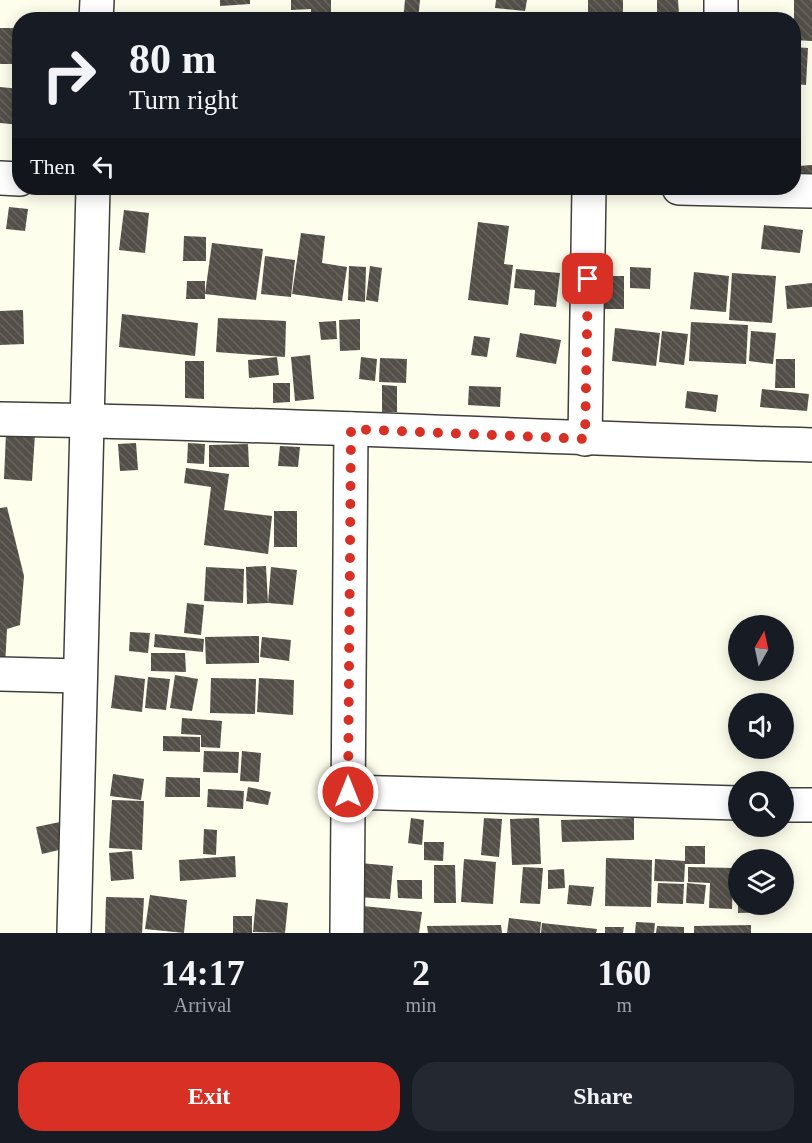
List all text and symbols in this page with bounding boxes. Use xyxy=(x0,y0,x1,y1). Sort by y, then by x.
icon: right xyxy=(30,36,108,114)
text: 80 m xyxy=(129,36,217,82)
text: Turn right xyxy=(129,85,238,115)
icon: left xyxy=(87,150,120,183)
text: Then xyxy=(30,154,75,179)
pin xyxy=(562,253,613,304)
icon: arrive xyxy=(571,262,604,295)
north arrow xyxy=(728,615,794,681)
map controls xyxy=(728,615,794,915)
button: sound xyxy=(728,693,794,759)
position arrow xyxy=(316,760,380,824)
button: search xyxy=(728,771,794,837)
button: layers xyxy=(728,849,794,915)
text: 14:17 xyxy=(161,953,245,993)
text: 2 xyxy=(412,953,430,993)
text: 160 xyxy=(597,953,651,993)
text: Arrival xyxy=(174,994,232,1016)
text: min xyxy=(405,994,437,1016)
text: m xyxy=(617,994,632,1016)
button: Exit xyxy=(18,1062,400,1131)
button: Share xyxy=(412,1062,794,1131)

